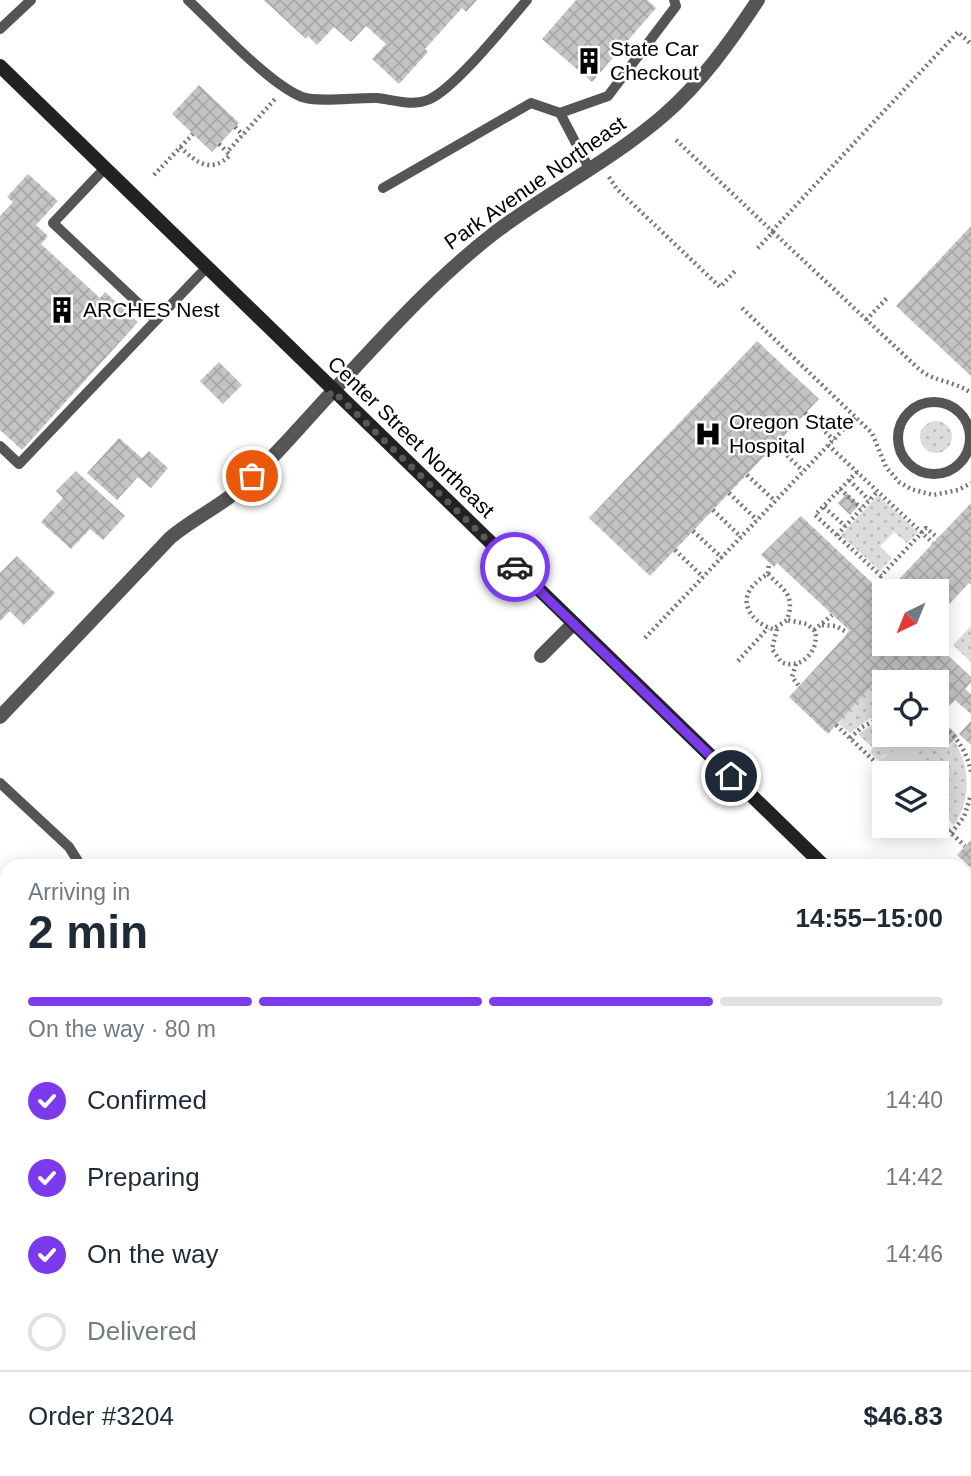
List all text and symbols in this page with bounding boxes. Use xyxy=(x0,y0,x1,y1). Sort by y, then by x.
place label: State Car Checkout xyxy=(610,37,699,84)
building icon: State Car Checkout xyxy=(574,46,604,76)
street label: Park Avenue Northeast xyxy=(440,111,630,254)
building icon: ARCHES Nest xyxy=(47,295,77,325)
place label: ARCHES Nest xyxy=(83,298,220,321)
street label: Center Street Northeast xyxy=(324,351,499,522)
place label: Oregon State Hospital xyxy=(729,410,854,457)
hospital icon: Oregon State Hospital xyxy=(693,419,723,449)
pin xyxy=(222,446,282,506)
icon: bag xyxy=(233,457,271,495)
courier xyxy=(480,532,550,602)
icon: car xyxy=(496,548,534,586)
north arrow xyxy=(872,579,948,656)
map controls xyxy=(872,579,949,838)
button: locate xyxy=(872,670,949,747)
pin xyxy=(701,746,761,806)
icon: home xyxy=(712,757,750,795)
button: layers xyxy=(872,761,949,838)
text: Arriving in xyxy=(28,879,130,905)
text: 14:55–15:00 xyxy=(796,903,943,933)
text: 2 min xyxy=(28,906,148,958)
text: On the way · 80 m xyxy=(28,1016,216,1042)
icon: check xyxy=(28,1082,66,1120)
text: Confirmed xyxy=(87,1085,207,1115)
text: 14:40 xyxy=(885,1087,943,1113)
icon: check xyxy=(28,1159,66,1197)
text: Preparing xyxy=(87,1162,200,1192)
text: 14:42 xyxy=(885,1164,943,1190)
icon: check xyxy=(28,1236,66,1274)
text: On the way xyxy=(87,1239,219,1269)
text: 14:46 xyxy=(885,1241,943,1267)
text: Delivered xyxy=(87,1316,197,1346)
text: Order #3204 xyxy=(28,1401,174,1431)
text: $46.83 xyxy=(863,1401,943,1431)

